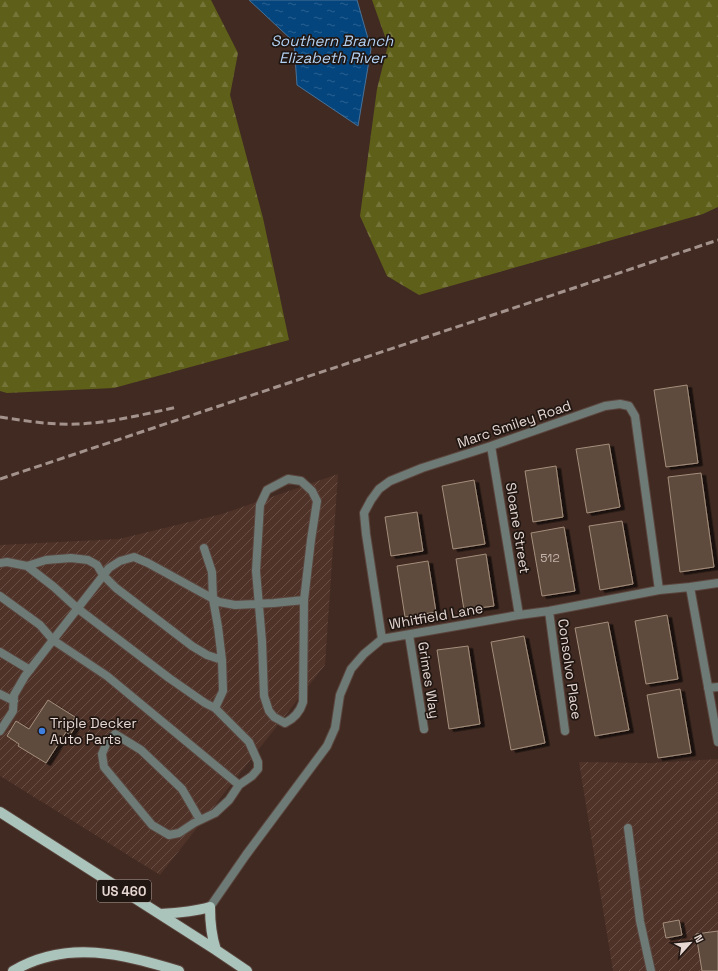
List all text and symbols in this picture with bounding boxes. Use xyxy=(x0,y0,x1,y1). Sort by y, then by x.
water label: Southern Branch Elizabeth River xyxy=(271,31,394,67)
street label: Marc Smiley Road xyxy=(455,396,573,452)
street label: Sloane Street xyxy=(502,481,534,575)
house number: 512 xyxy=(540,550,560,566)
street label: Whitfield Lane xyxy=(388,599,484,633)
street label: Consolvo Place xyxy=(554,617,586,721)
street label: Grimes Way xyxy=(414,640,444,720)
place label: Triple Decker Auto Parts xyxy=(50,714,137,748)
marker: Triple Decker Auto Parts xyxy=(37,726,47,736)
road number: US 460 xyxy=(97,880,151,902)
north arrow xyxy=(670,923,710,963)
text: N xyxy=(691,932,707,945)

